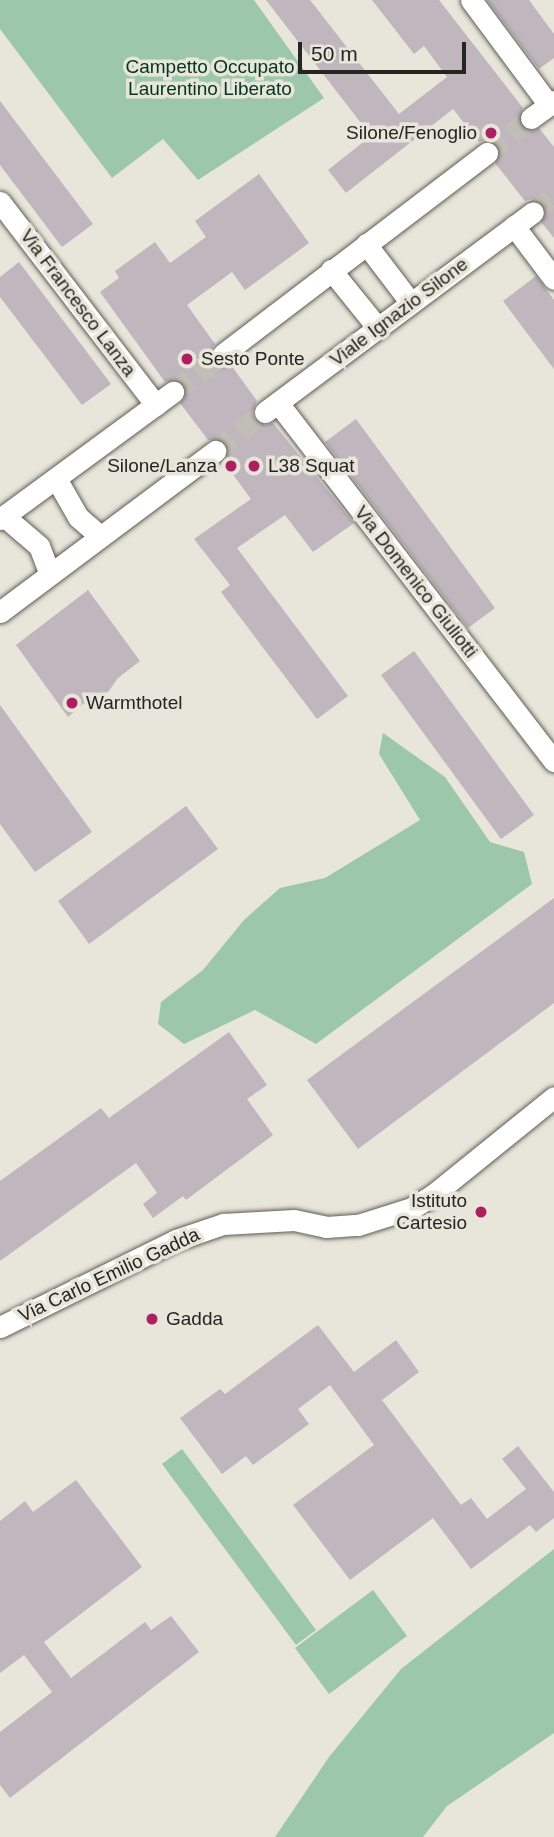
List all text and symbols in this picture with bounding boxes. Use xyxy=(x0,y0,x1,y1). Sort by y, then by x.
scale bar xyxy=(302,28,470,72)
text: 50 m xyxy=(311,42,358,65)
park label: Campetto Occupato Laurentino Liberato xyxy=(126,56,294,100)
place label: Silone/Fenoglio xyxy=(346,122,477,144)
marker: Silone/Fenoglio xyxy=(483,125,499,141)
street label: Via Francesco Lanza xyxy=(15,225,141,381)
street label: Viale Ignazio Silone xyxy=(326,253,472,371)
place label: Sesto Ponte xyxy=(201,348,305,370)
marker: Sesto Ponte xyxy=(179,351,195,367)
place label: Silone/Lanza xyxy=(107,455,217,477)
place label: L38 Squat xyxy=(268,455,355,477)
marker: Silone/Lanza xyxy=(223,458,239,474)
marker: L38 Squat xyxy=(246,458,262,474)
street label: Via Domenico Giuliotti xyxy=(350,501,482,663)
place label: Warmthotel xyxy=(86,692,182,714)
marker: Warmthotel xyxy=(64,695,80,711)
place label: Istituto Cartesio xyxy=(396,1190,467,1234)
marker: Istituto Cartesio xyxy=(473,1204,489,1220)
street label: Via Carlo Emilio Gadda xyxy=(15,1223,203,1327)
place label: Gadda xyxy=(166,1308,223,1330)
marker: Gadda xyxy=(144,1311,160,1327)

